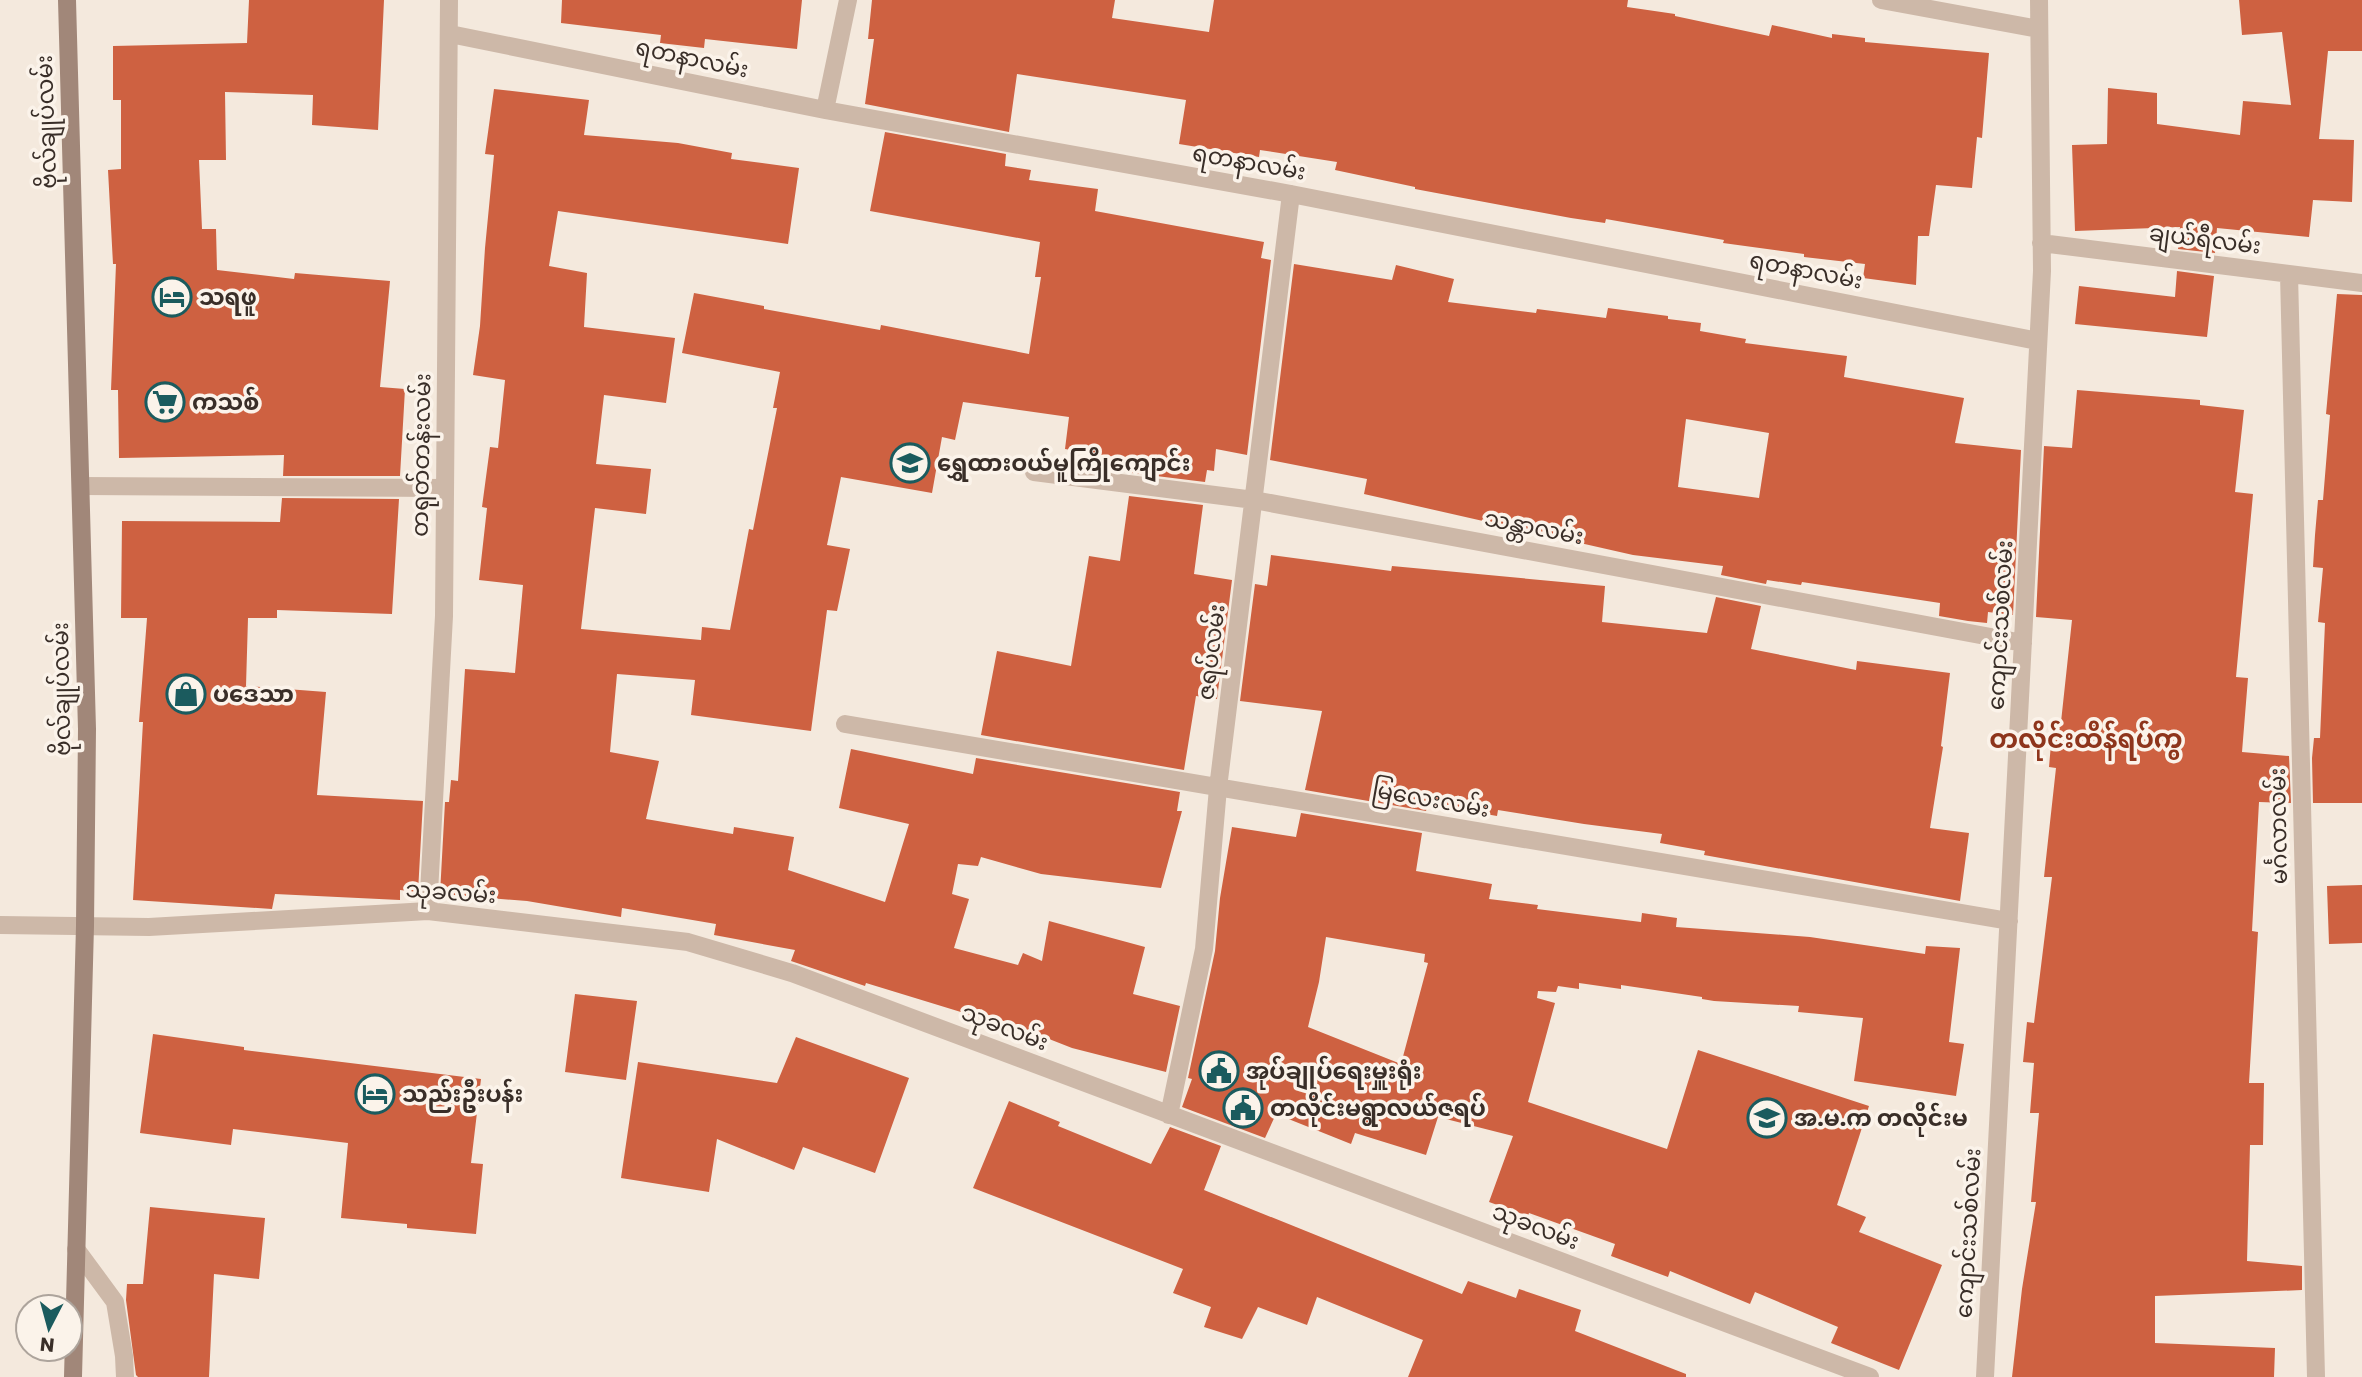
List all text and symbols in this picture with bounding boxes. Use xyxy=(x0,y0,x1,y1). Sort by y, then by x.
street label: ရတနာလမ်း xyxy=(632,30,751,89)
street label: ဗိုလ်ချုပ်လမ်း xyxy=(28,54,67,189)
street label: ရတနာလမ်း xyxy=(1189,136,1308,191)
street label: ချယ်ရီလမ်း xyxy=(2147,216,2263,265)
street label: ရတနာလမ်း xyxy=(1746,243,1865,300)
hotel icon: သရဖူ xyxy=(151,276,193,318)
place label: သရဖူ xyxy=(199,281,257,316)
street label: တရုတ်တန်းလမ်း xyxy=(404,373,441,537)
supermarket icon: ကသစ် xyxy=(144,381,186,423)
place label: ကသစ် xyxy=(192,386,259,418)
school or university icon: ရွှေထားဝယ်မူကြိုကျောင်း xyxy=(889,442,931,484)
place label: ရွှေထားဝယ်မူကြိုကျောင်း xyxy=(937,447,1190,483)
street label: သန္တာလမ်း xyxy=(1481,502,1586,555)
street label: ကျောင်းသစ်လမ်း xyxy=(1980,539,2023,711)
street label: ဇရပ်လမ်း xyxy=(1189,602,1236,702)
street label: ဗိုလ်ချုပ်လမ်း xyxy=(44,622,81,756)
shop icon: ပဒေသာ xyxy=(165,673,207,715)
place label: ပဒေသာ xyxy=(213,678,294,710)
district label: တလိုင်းထိန်ရပ်ကွ xyxy=(1989,720,2183,761)
street label: မင်္ဂလာလမ်း xyxy=(2261,767,2295,885)
street label: မြလေးလမ်း xyxy=(1369,773,1492,828)
street label: သုခလမ်း xyxy=(404,873,497,914)
street label: သုခလမ်း xyxy=(956,996,1053,1061)
public building icon: အုပ်ချုပ်ရေးမှူးရုံး xyxy=(1198,1050,1240,1092)
place label: အုပ်ချုပ်ရေးမှူးရုံး xyxy=(1246,1055,1422,1091)
hotel icon: သည်းဦးပန်း xyxy=(354,1073,396,1115)
place label: သည်းဦးပန်း xyxy=(402,1078,523,1113)
public building icon: တလိုင်းမရွာလယ်ဇရပ် xyxy=(1222,1087,1264,1129)
place label: တလိုင်းမရွာလယ်ဇရပ် xyxy=(1270,1092,1486,1127)
school or university icon: အ.မ.က တလိုင်းမ xyxy=(1746,1097,1788,1139)
place label: အ.မ.က တလိုင်းမ xyxy=(1794,1102,1968,1137)
street label: ကျောင်းသစ်လမ်း xyxy=(1948,1147,1991,1319)
street label: သုခလမ်း xyxy=(1487,1195,1584,1260)
north arrow xyxy=(14,1293,84,1363)
text: N xyxy=(39,1330,56,1359)

